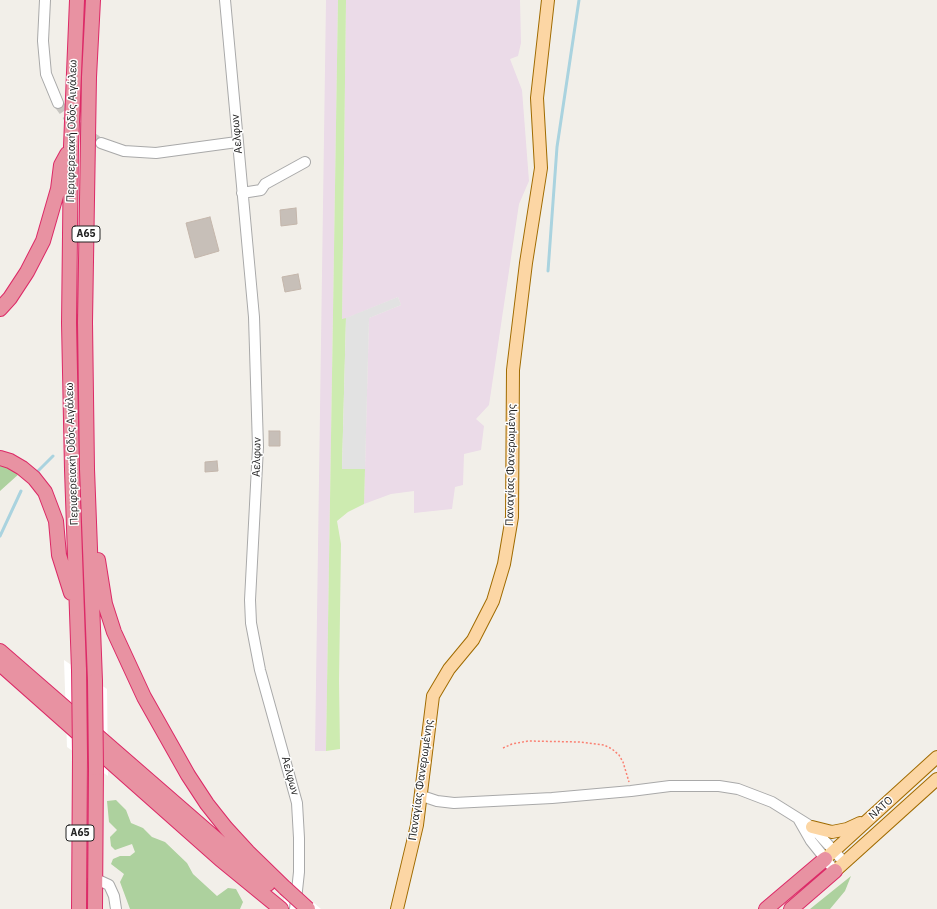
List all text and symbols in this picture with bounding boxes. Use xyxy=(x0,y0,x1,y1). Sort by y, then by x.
street label: Περιφερειακή Οδός Αιγάλεω xyxy=(64,59,80,203)
street label: Αελφων xyxy=(229,114,245,154)
road number: Α65 xyxy=(72,226,100,242)
street label: Περιφερειακή Οδός Αιγάλεω xyxy=(63,382,81,526)
street label: Παναγίας Φανερωμένης xyxy=(503,404,519,526)
street label: Αελφων xyxy=(250,437,264,477)
street label: Παναγίας Φανερωμένης xyxy=(406,719,436,841)
street label: Αελφων xyxy=(278,755,302,797)
street label: ΝΑΤΟ xyxy=(866,794,896,822)
road number: Α65 xyxy=(66,825,94,841)

